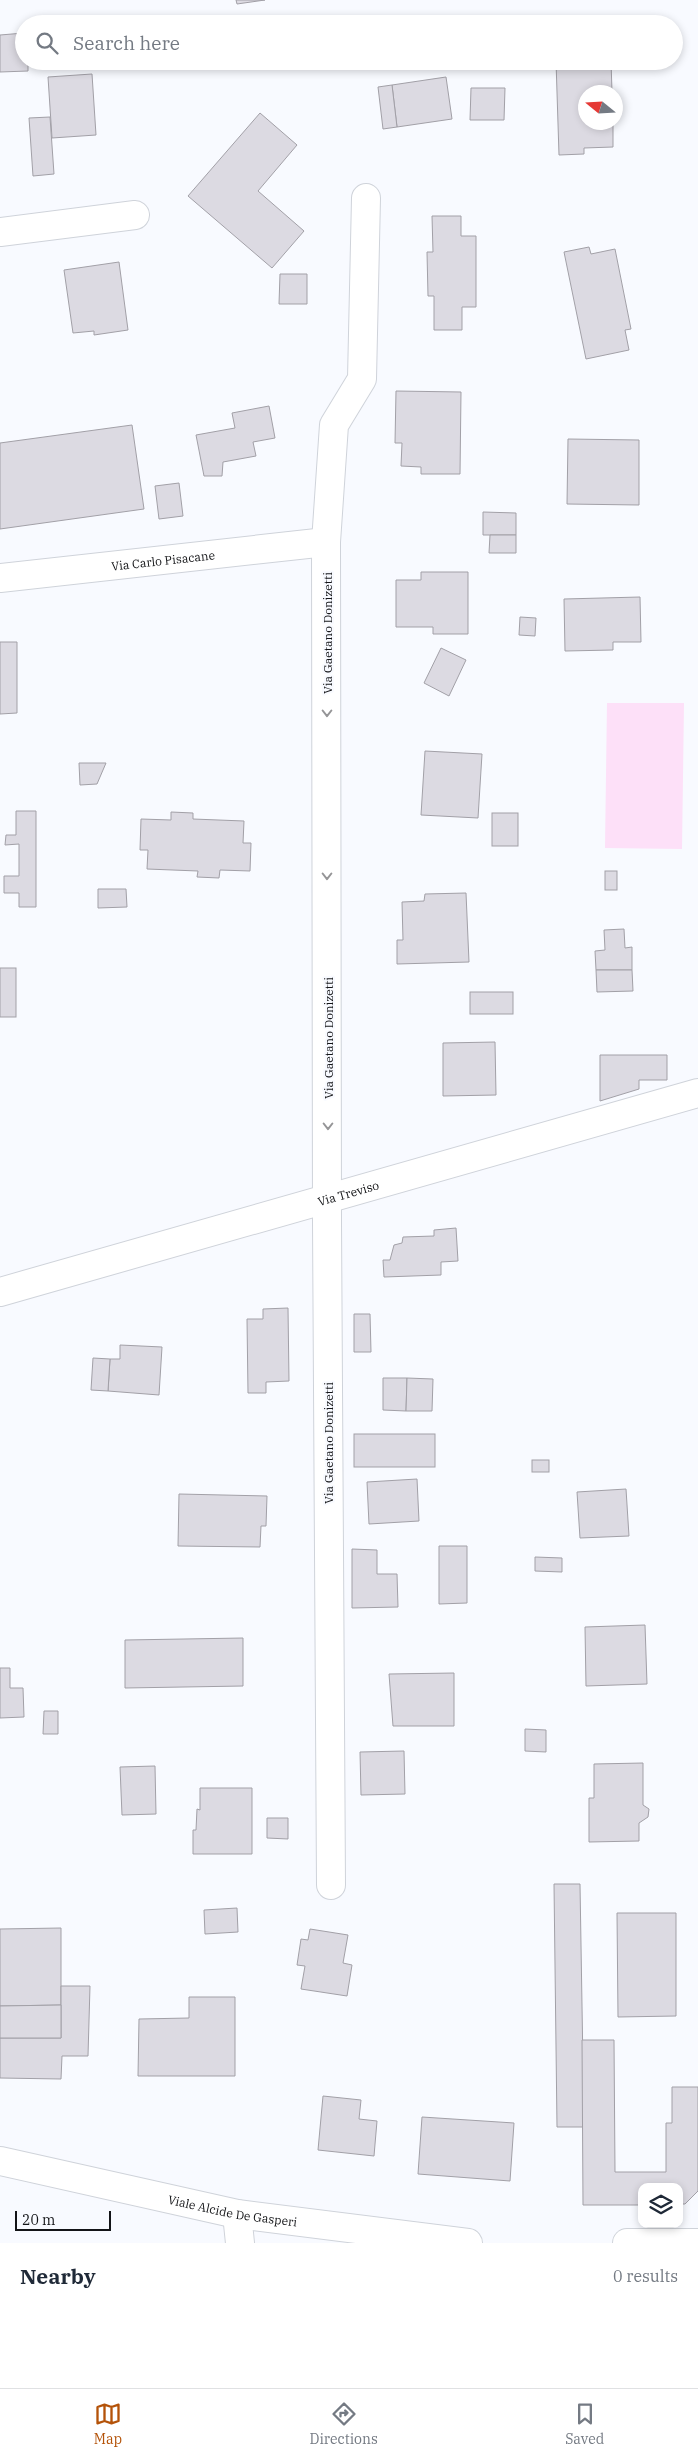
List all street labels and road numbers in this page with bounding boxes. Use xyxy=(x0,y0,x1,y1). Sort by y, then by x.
street label: Via Carlo Pisacane xyxy=(110,547,216,573)
street label: Via Gaetano Donizetti xyxy=(320,572,335,694)
street label: Via Gaetano Donizetti xyxy=(321,977,336,1099)
street label: Via Treviso xyxy=(316,1177,381,1209)
street label: Via Gaetano Donizetti xyxy=(321,1382,336,1504)
street label: Viale Alcide De Gasperi xyxy=(167,2191,298,2229)

